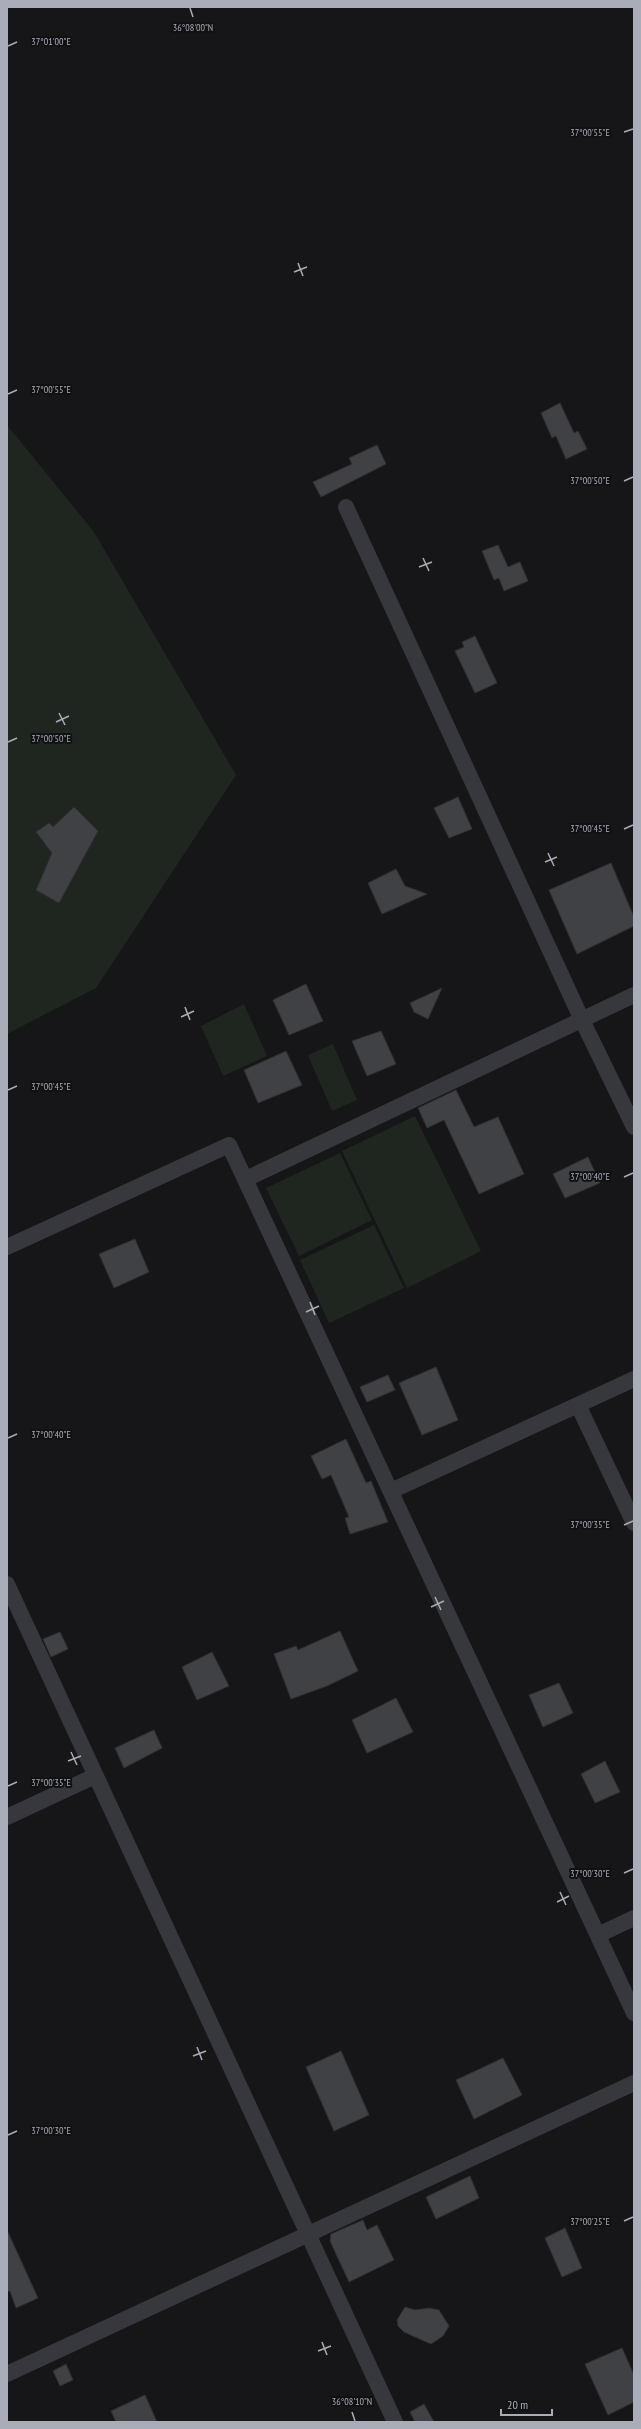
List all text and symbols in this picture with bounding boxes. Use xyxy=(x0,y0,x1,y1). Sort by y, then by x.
text: 36°08'00"N xyxy=(173,21,213,34)
text: 37°01'00"E xyxy=(31,35,71,48)
text: 37°00'55"E xyxy=(570,126,610,139)
text: 37°00'55"E xyxy=(31,383,71,396)
text: 37°00'50"E xyxy=(570,474,610,487)
text: 37°00'50"E xyxy=(31,732,71,745)
text: 37°00'45"E xyxy=(570,822,610,835)
text: 37°00'45"E xyxy=(31,1080,71,1093)
text: 37°00'40"E xyxy=(570,1170,610,1183)
text: 37°00'40"E xyxy=(31,1428,71,1441)
text: 37°00'35"E xyxy=(570,1518,610,1531)
text: 37°00'35"E xyxy=(31,1776,71,1789)
text: 37°00'30"E xyxy=(570,1867,610,1880)
text: 37°00'30"E xyxy=(31,2124,71,2137)
text: 37°00'25"E xyxy=(570,2215,610,2228)
scale bar xyxy=(501,2391,552,2417)
text: 36°08'10"N xyxy=(332,2395,372,2408)
text: 20 m xyxy=(507,2397,528,2412)

